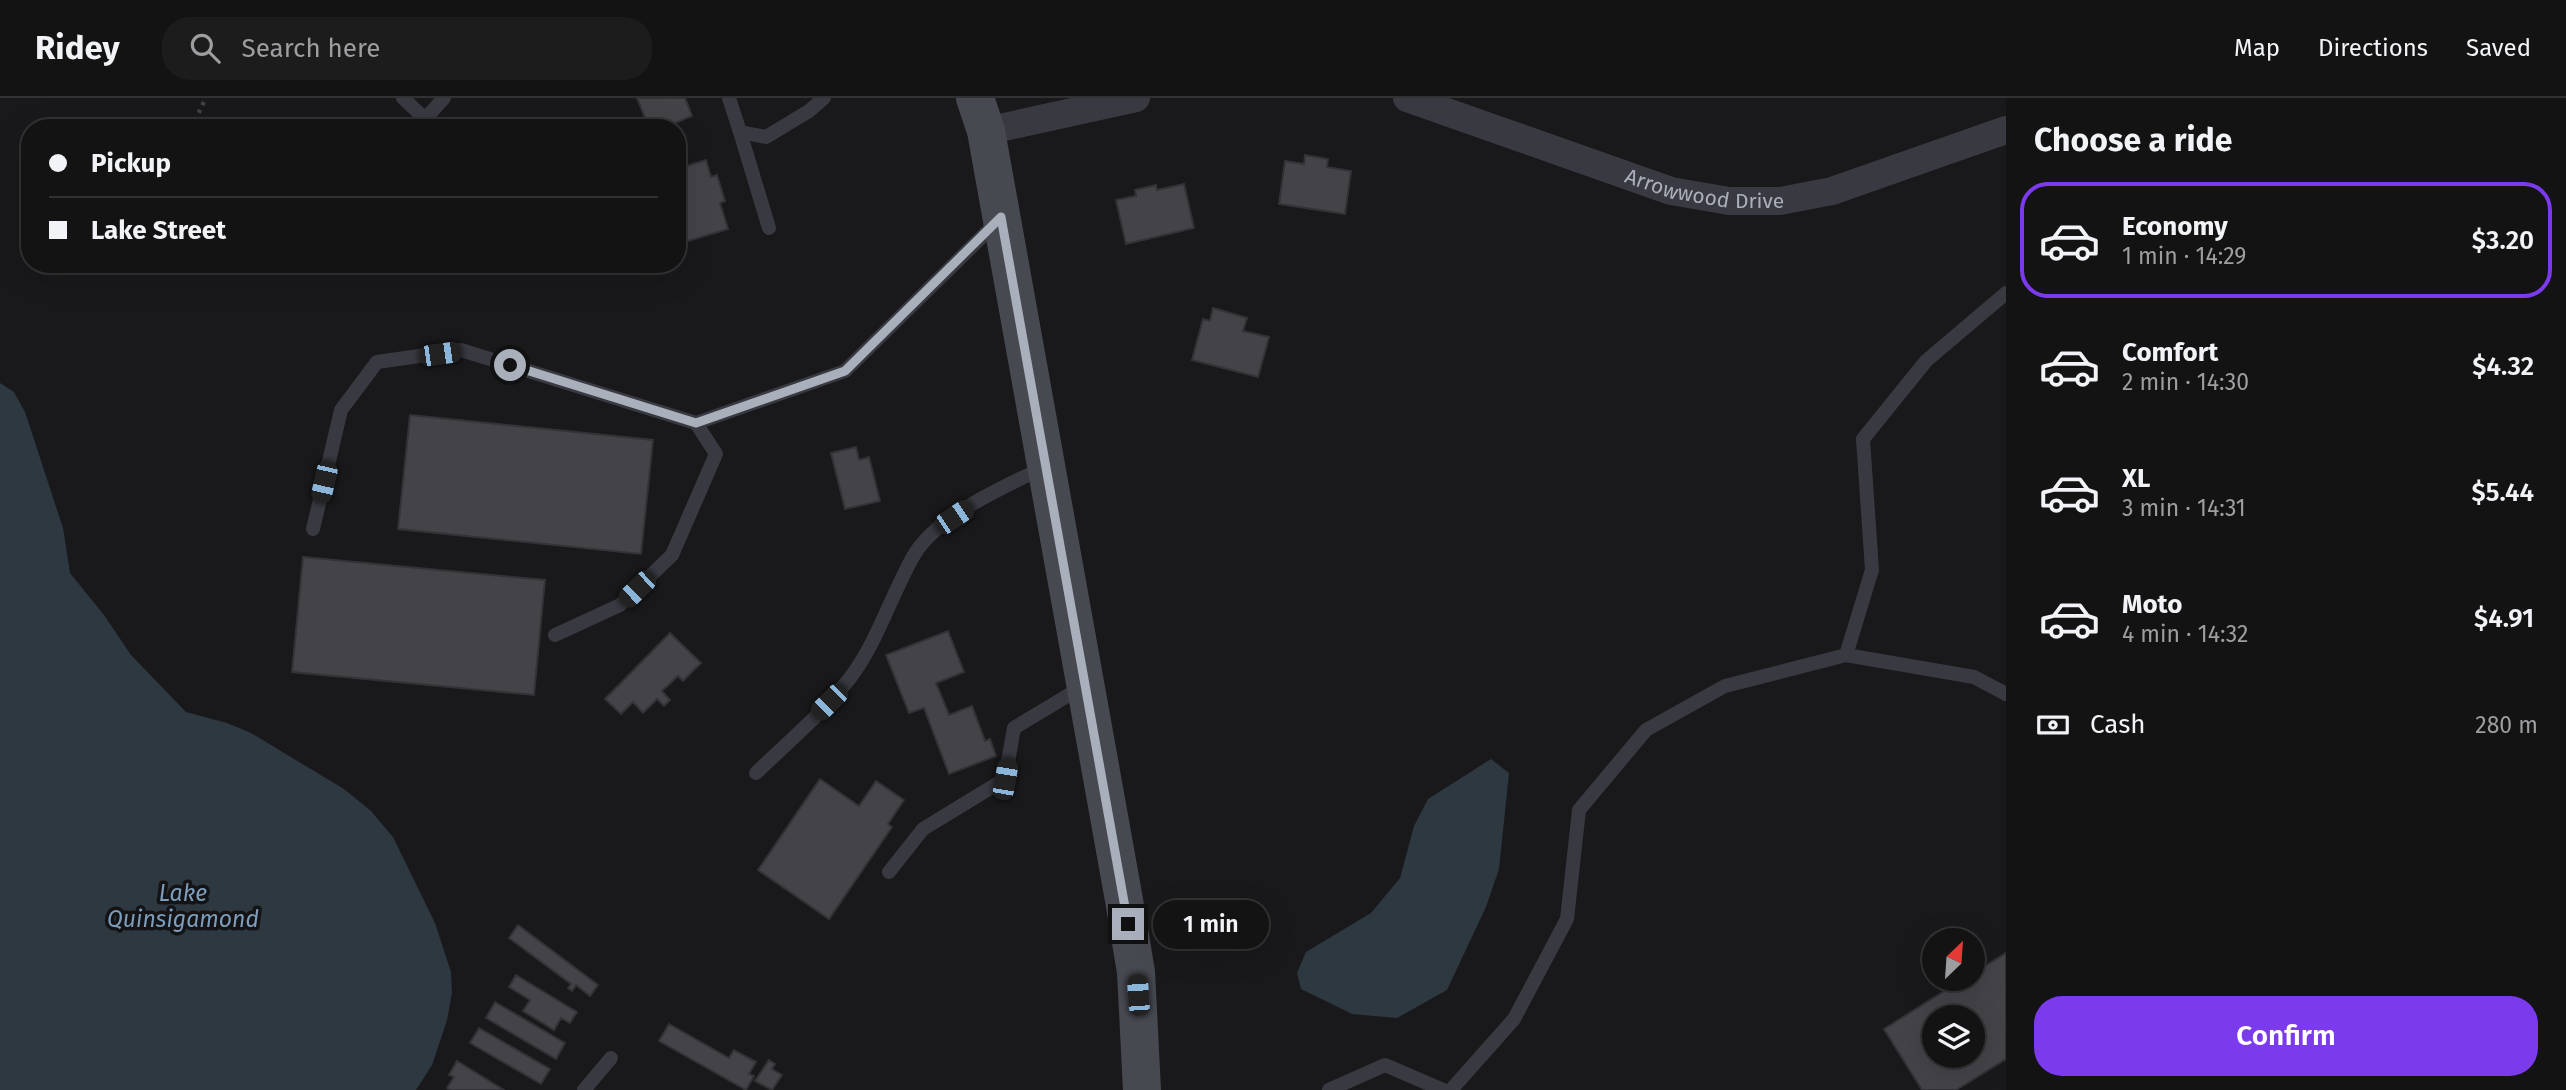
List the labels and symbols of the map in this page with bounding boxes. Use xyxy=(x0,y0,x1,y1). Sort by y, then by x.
street label: Arrowwood Drive xyxy=(1622,163,1784,214)
car xyxy=(418,341,463,367)
route start xyxy=(494,349,526,381)
car xyxy=(310,459,339,505)
car xyxy=(931,497,978,537)
car xyxy=(615,567,660,611)
car xyxy=(807,680,852,724)
car xyxy=(992,756,1019,802)
water label: Lake Quinsigamond xyxy=(107,879,259,933)
callout: 1 min xyxy=(1152,900,1268,948)
route end xyxy=(1112,908,1144,940)
north arrow xyxy=(1922,928,1984,990)
car xyxy=(1127,973,1150,1017)

